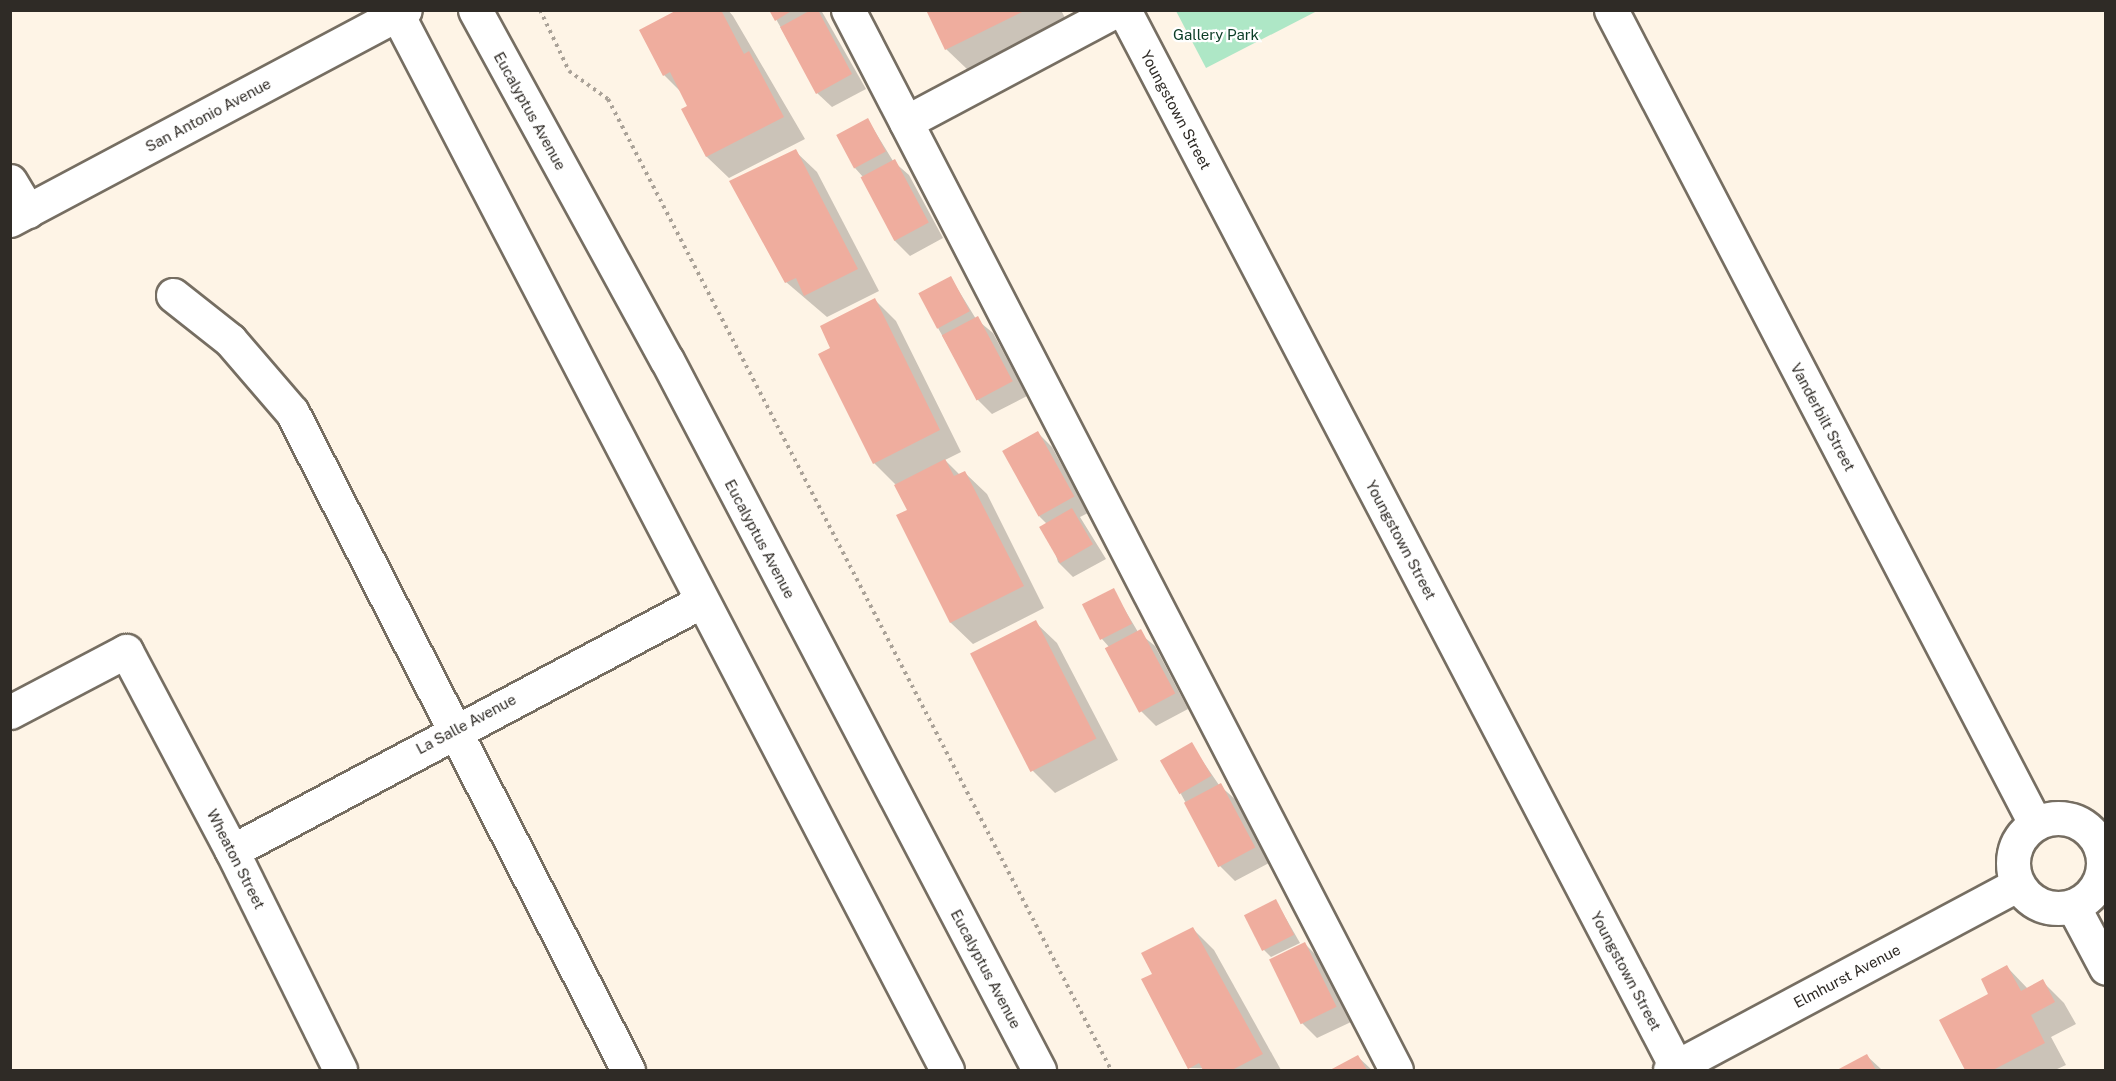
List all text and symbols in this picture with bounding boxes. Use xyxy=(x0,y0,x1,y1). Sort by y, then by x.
park label: Gallery Park xyxy=(1173,26,1259,44)
street label: Youngstown Street xyxy=(1137,47,1215,173)
street label: Eucalyptus Avenue xyxy=(490,49,570,173)
street label: San Antonio Avenue xyxy=(142,74,274,156)
street label: Vanderbilt Street xyxy=(1787,360,1859,474)
street label: Eucalyptus Avenue xyxy=(721,476,799,602)
street label: Youngstown Street xyxy=(1362,477,1440,603)
street label: La Salle Avenue xyxy=(413,690,519,758)
street label: Wheaton Street xyxy=(203,806,269,912)
street label: Eucalyptus Avenue xyxy=(947,906,1025,1032)
street label: Youngstown Street xyxy=(1587,908,1665,1034)
street label: Elmhurst Avenue xyxy=(1791,940,1903,1012)

